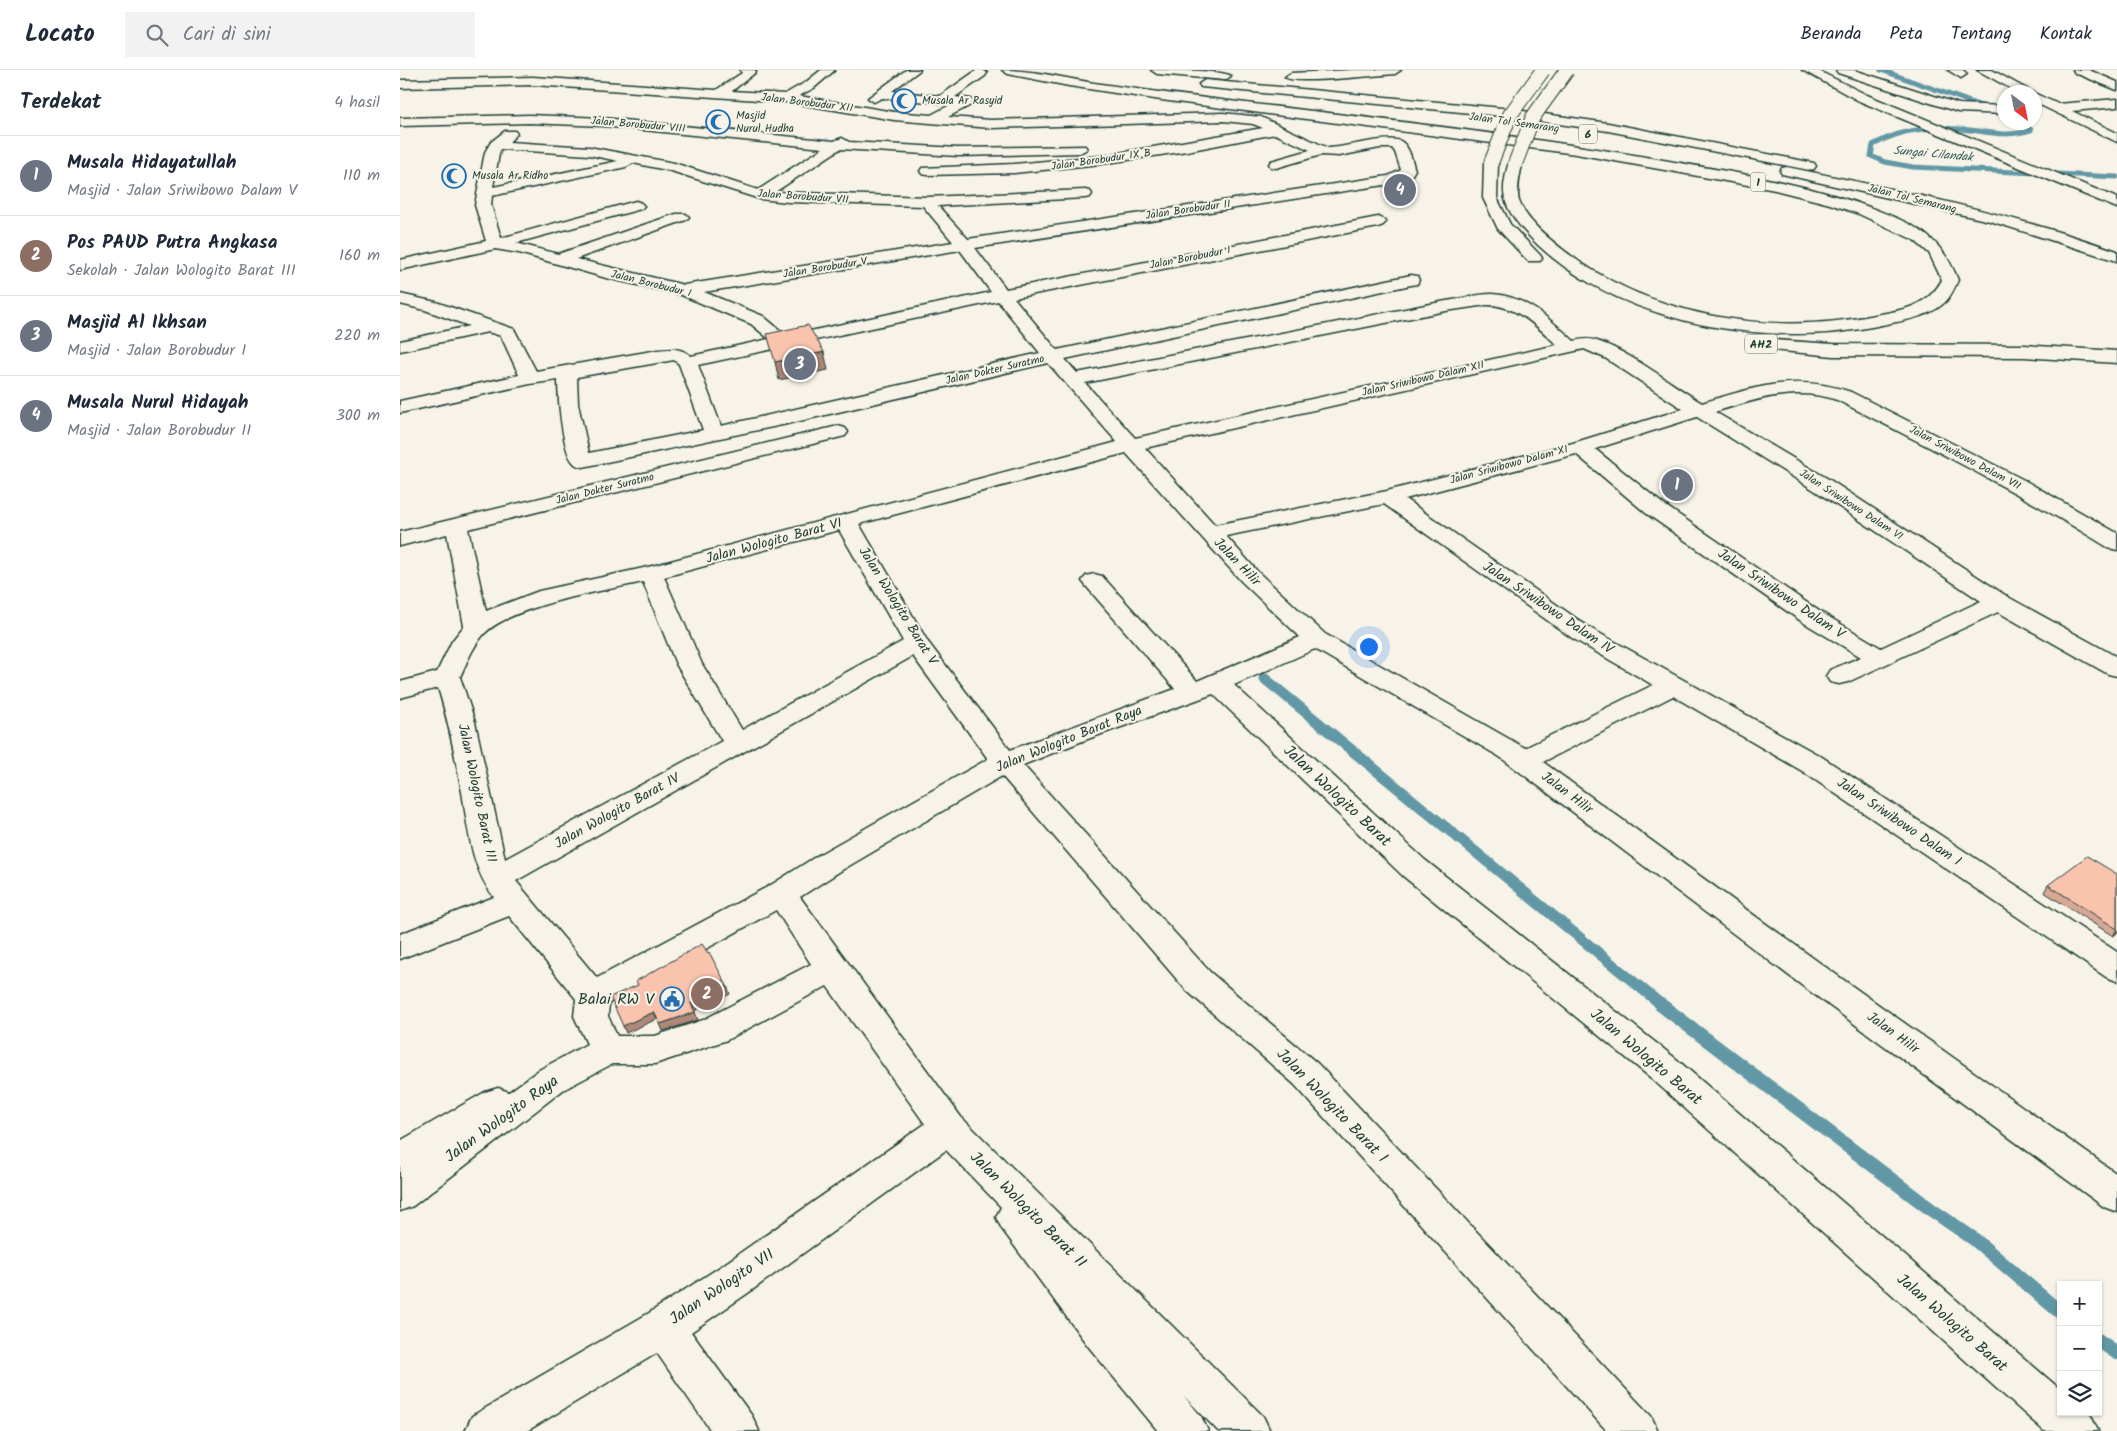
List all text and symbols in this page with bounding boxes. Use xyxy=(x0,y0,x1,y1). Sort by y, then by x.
search box xyxy=(125,12,475,57)
text: Locato xyxy=(25,15,95,54)
text: Cari di sini xyxy=(183,20,270,50)
text: Beranda xyxy=(1801,20,1862,49)
text: Peta xyxy=(1890,20,1923,49)
text: Tentang xyxy=(1951,20,2012,49)
text: Kontak xyxy=(2040,20,2092,49)
icon: search xyxy=(143,21,171,49)
north arrow xyxy=(1997,85,2042,130)
text: Terdekat xyxy=(20,86,101,119)
street label: Jalan Borobudur XII xyxy=(760,88,854,118)
mosque icon: Musala Ar Rasyid xyxy=(891,88,917,114)
text: 4 hasil xyxy=(334,90,380,115)
place label: Musala Ar Rasyid xyxy=(922,92,1003,110)
place label: Masjid Nurul Hudha xyxy=(736,107,794,138)
street label: Jalan Tol Semarang xyxy=(1468,108,1560,138)
mosque icon: Masjid Nurul Hudha xyxy=(705,109,731,135)
street label: Jalan Borobudur VIII xyxy=(590,112,686,138)
road number: 6 xyxy=(1579,124,1597,144)
water label: Sungai Cilandak xyxy=(1892,141,1976,167)
street label: Jalan Borobudur IX B xyxy=(1050,144,1152,176)
text: Musala Hidayatullah xyxy=(67,148,236,178)
text: 1 xyxy=(34,163,38,188)
text: 110 m xyxy=(343,163,380,188)
mosque icon: Musala Ar Ridho xyxy=(441,163,467,189)
place label: Musala Ar Ridho xyxy=(472,167,548,185)
pin: 4 xyxy=(1384,171,1416,209)
road number: 1 xyxy=(1750,172,1766,191)
text: Masjid · Jalan Sriwibowo Dalam V xyxy=(67,178,297,203)
street label: Jalan Tol Semarang xyxy=(1866,179,1958,219)
street label: Jalan Borobudur VII xyxy=(757,185,849,209)
street label: Jalan Borobudur II xyxy=(1144,195,1232,225)
text: Pos PAUD Putra Angkasa xyxy=(67,228,277,258)
street label: Jalan Borobudur I xyxy=(1148,241,1232,275)
text: 2 xyxy=(31,243,41,268)
text: 160 m xyxy=(339,243,380,268)
street label: Jalan Borobudur V xyxy=(782,252,869,284)
text: Sekolah · Jalan Wologito Barat III xyxy=(67,258,296,283)
street label: Jalan Borobudur I xyxy=(609,265,693,303)
text: Masjid Al Ikhsan xyxy=(67,308,207,338)
text: 3 xyxy=(32,323,40,348)
text: 220 m xyxy=(334,323,380,348)
road number: AH2 xyxy=(1745,334,1777,354)
text: Masjid · Jalan Borobudur I xyxy=(67,338,246,363)
pin: 3 xyxy=(784,345,816,383)
street label: Jalan Dokter Suratmo xyxy=(944,350,1046,390)
street label: Jalan Sriwibowo Dalam XII xyxy=(1360,356,1486,402)
text: Musala Nurul Hidayah xyxy=(67,388,248,418)
text: 4 xyxy=(32,403,40,428)
text: 300 m xyxy=(336,403,380,428)
text: Masjid · Jalan Borobudur II xyxy=(67,418,251,443)
street label: Jalan Sriwibowo Dalam VII xyxy=(1906,421,2024,495)
street label: Jalan Sriwibowo Dalam XI xyxy=(1448,441,1570,489)
street label: Jalan Sriwibowo Dalam VI xyxy=(1796,465,1906,545)
pin: 1 xyxy=(1661,466,1693,504)
street label: Jalan Dokter Suratmo xyxy=(554,468,656,510)
street label: Jalan Wologito Barat VI xyxy=(703,512,845,570)
street label: Jalan Hilir xyxy=(1208,533,1267,592)
street label: Jalan Wologito Barat V xyxy=(853,543,944,671)
street label: Jalan Sriwibowo Dalam V xyxy=(1713,543,1850,646)
street label: Jalan Sriwibowo Dalam IV xyxy=(1478,556,1619,661)
your location xyxy=(1356,634,1382,660)
street label: Jalan Wologito Barat Raya xyxy=(992,700,1146,778)
street label: Jalan Wologito Barat III xyxy=(452,722,502,864)
street label: Jalan Wologito Barat xyxy=(1277,739,1397,854)
street label: Jalan Hilir xyxy=(1536,766,1599,821)
street label: Jalan Wologito Barat IV xyxy=(550,767,685,855)
street label: Jalan Sriwibowo Dalam I xyxy=(1832,772,1966,872)
pin: 2 xyxy=(691,975,723,1013)
public building icon: Balai RW V xyxy=(659,986,685,1012)
place label: Balai RW V xyxy=(578,987,655,1012)
street label: Jalan Wologito Barat xyxy=(1584,1002,1708,1112)
street label: Jalan Hilir xyxy=(1862,1006,1925,1060)
street label: Jalan Wologito Barat I xyxy=(1270,1043,1394,1169)
street label: Jalan Wologito Raya xyxy=(440,1069,564,1169)
street label: Jalan Wologito Barat II xyxy=(964,1146,1092,1274)
street label: Jalan Wologito VII xyxy=(664,1243,780,1331)
street label: Jalan Wologito Barat xyxy=(1891,1268,2014,1379)
map controls xyxy=(2057,1281,2102,1416)
button: + xyxy=(2057,1281,2102,1326)
button: − xyxy=(2057,1326,2102,1371)
button: layers xyxy=(2057,1371,2102,1416)

